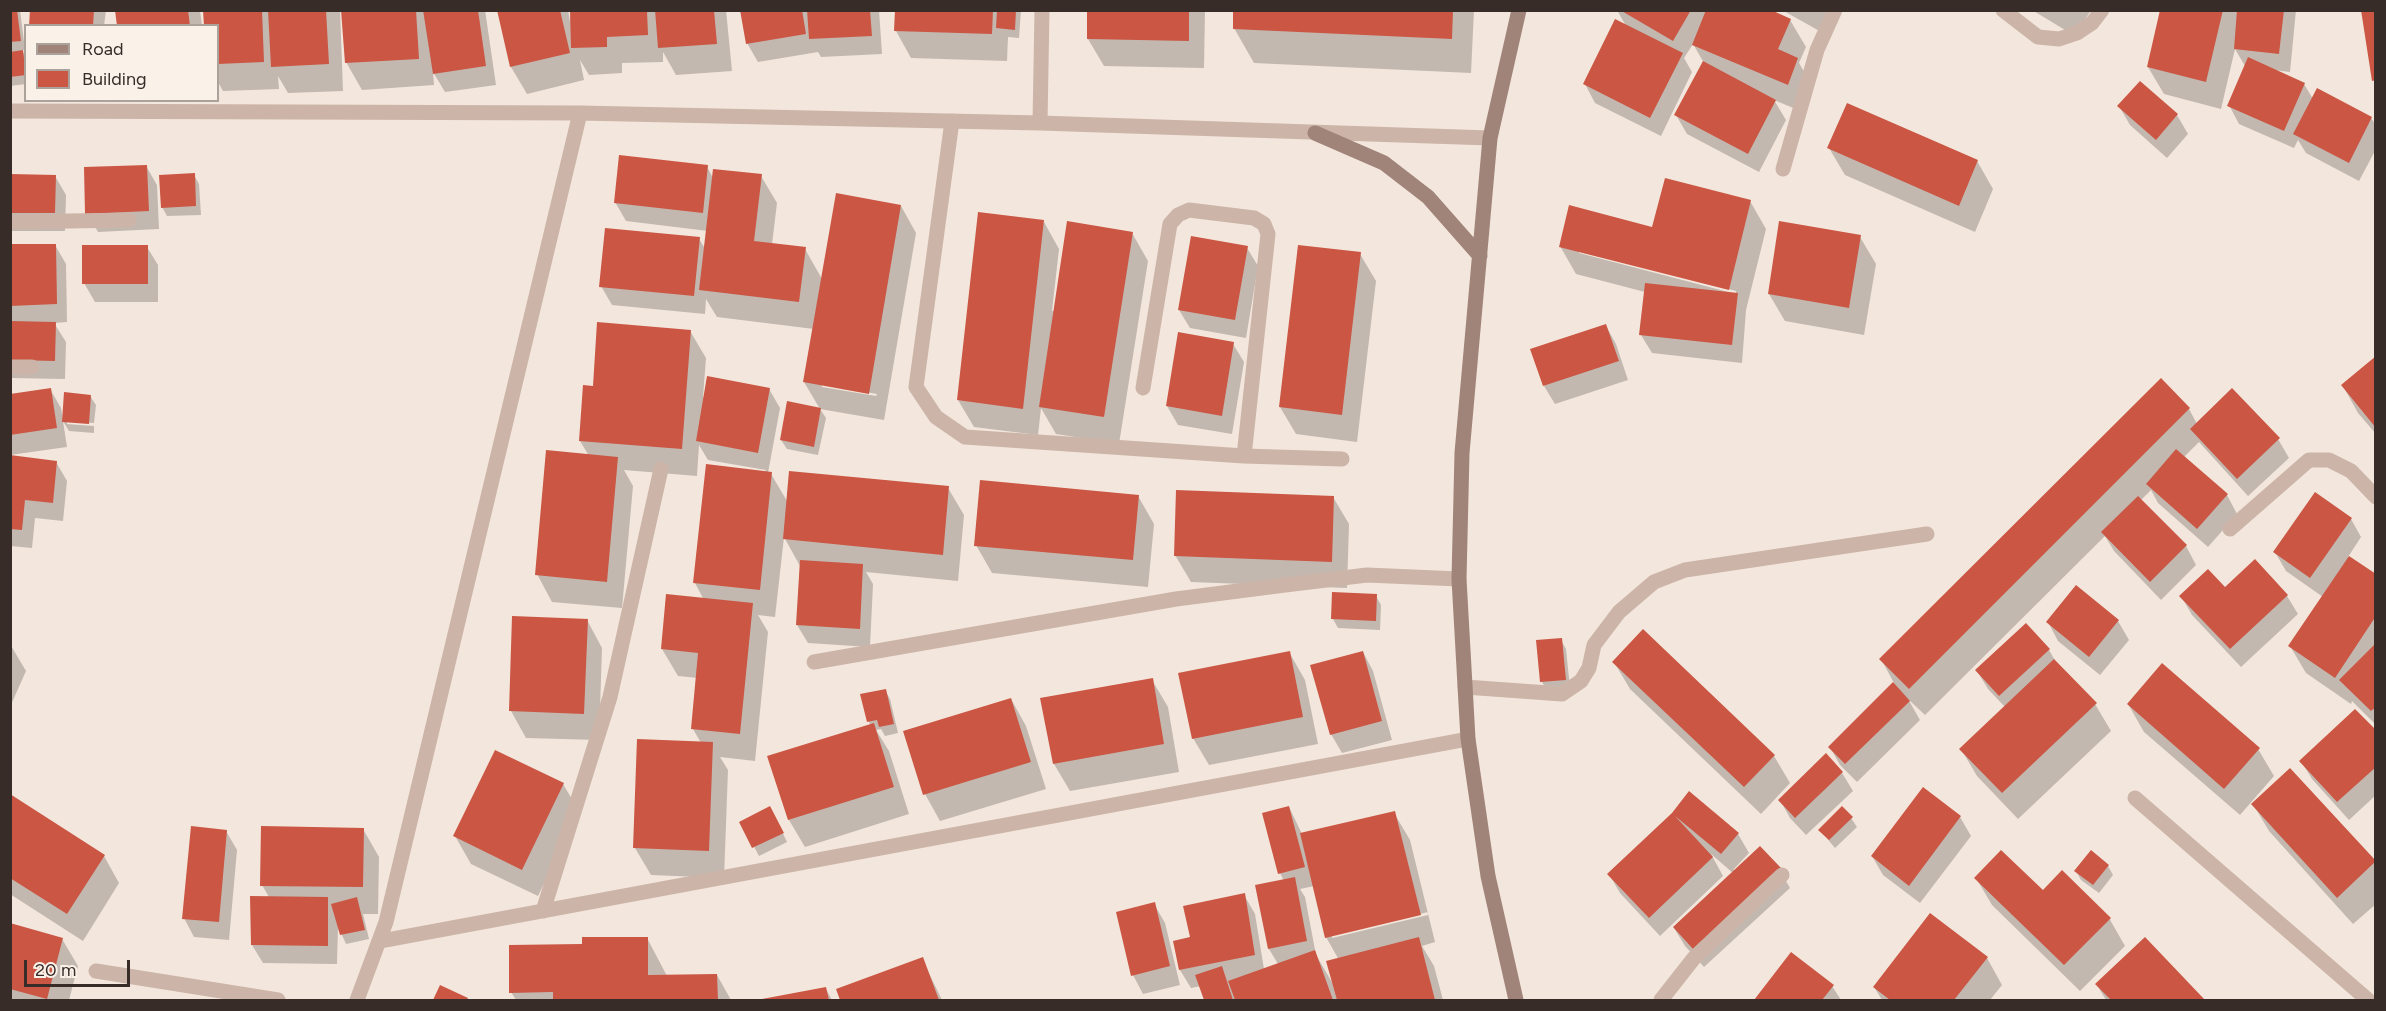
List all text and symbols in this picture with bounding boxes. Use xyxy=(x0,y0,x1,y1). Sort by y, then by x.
legend xyxy=(24,24,219,102)
text: Road xyxy=(82,38,123,60)
text: Building xyxy=(82,68,147,90)
scale bar xyxy=(27,948,134,986)
text: 20 m xyxy=(35,959,76,981)

